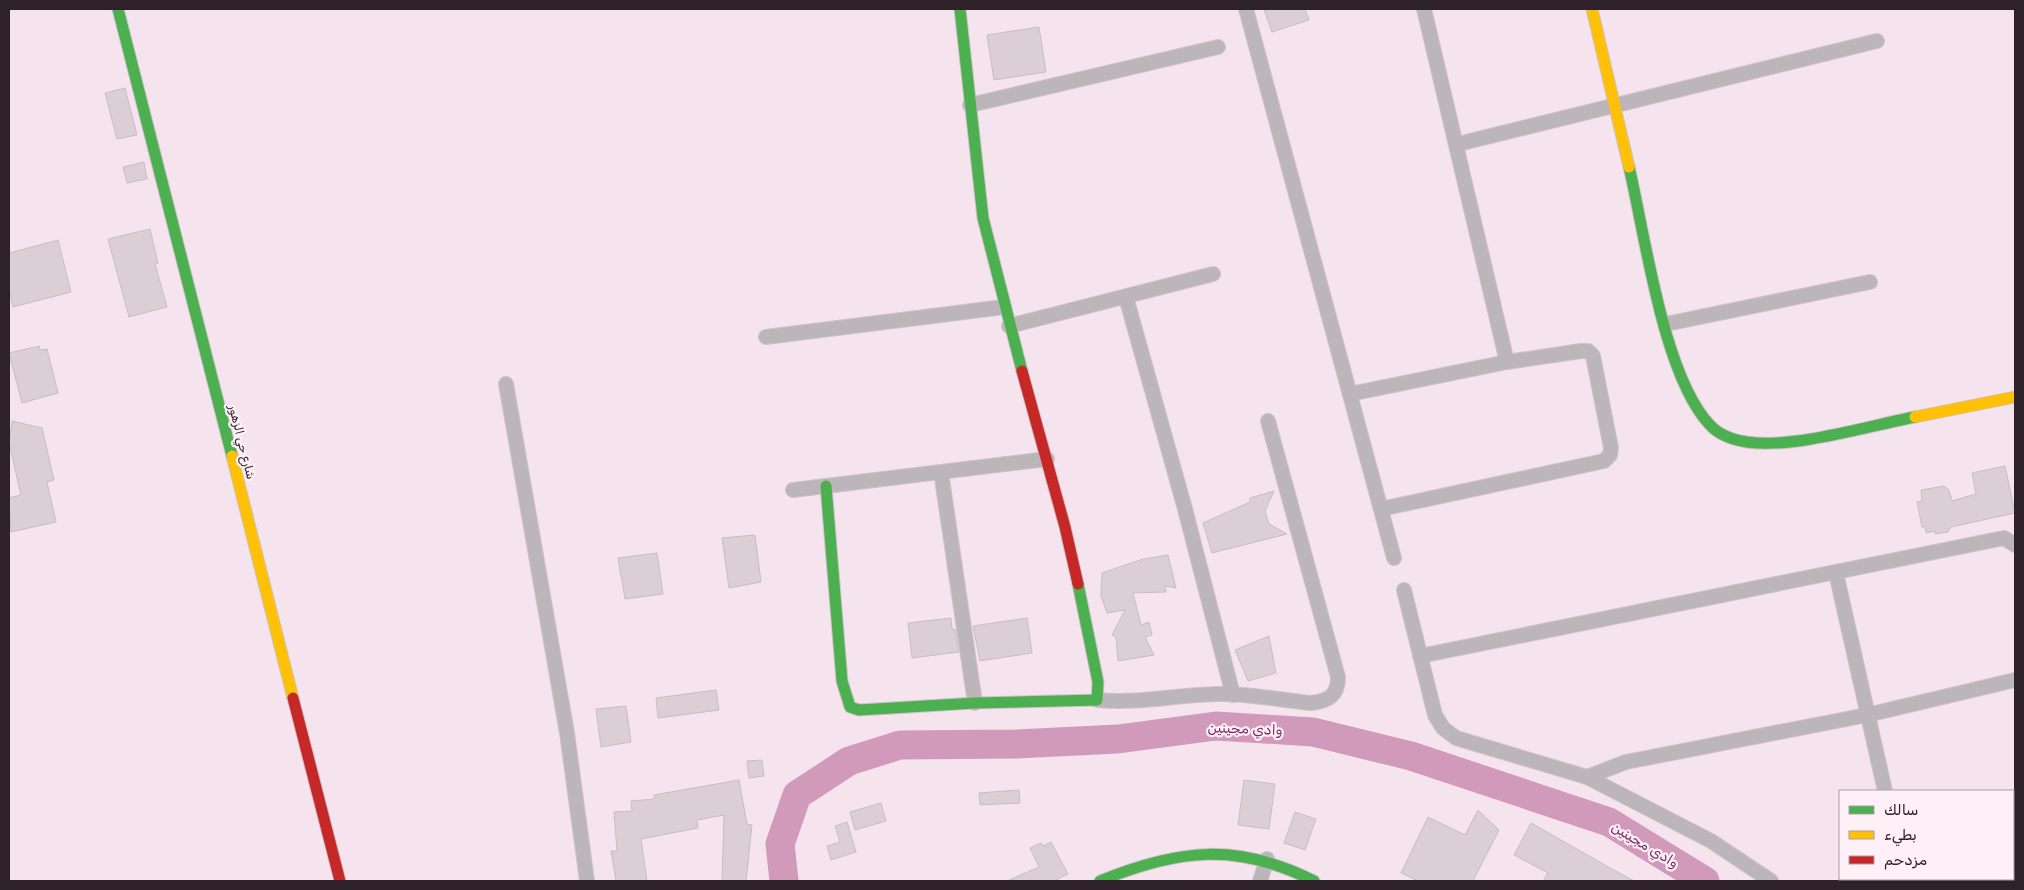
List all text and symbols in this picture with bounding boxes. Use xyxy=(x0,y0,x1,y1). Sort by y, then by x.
street label: شارع حي الزهور xyxy=(224,402,258,481)
water label: وادي مجينين xyxy=(1207,719,1283,740)
legend xyxy=(1839,790,2014,880)
text: سالك xyxy=(1884,801,1919,819)
water label: وادي مجينين xyxy=(1608,818,1681,872)
text: بطيء xyxy=(1884,826,1917,847)
text: مزدحم xyxy=(1884,851,1927,870)

